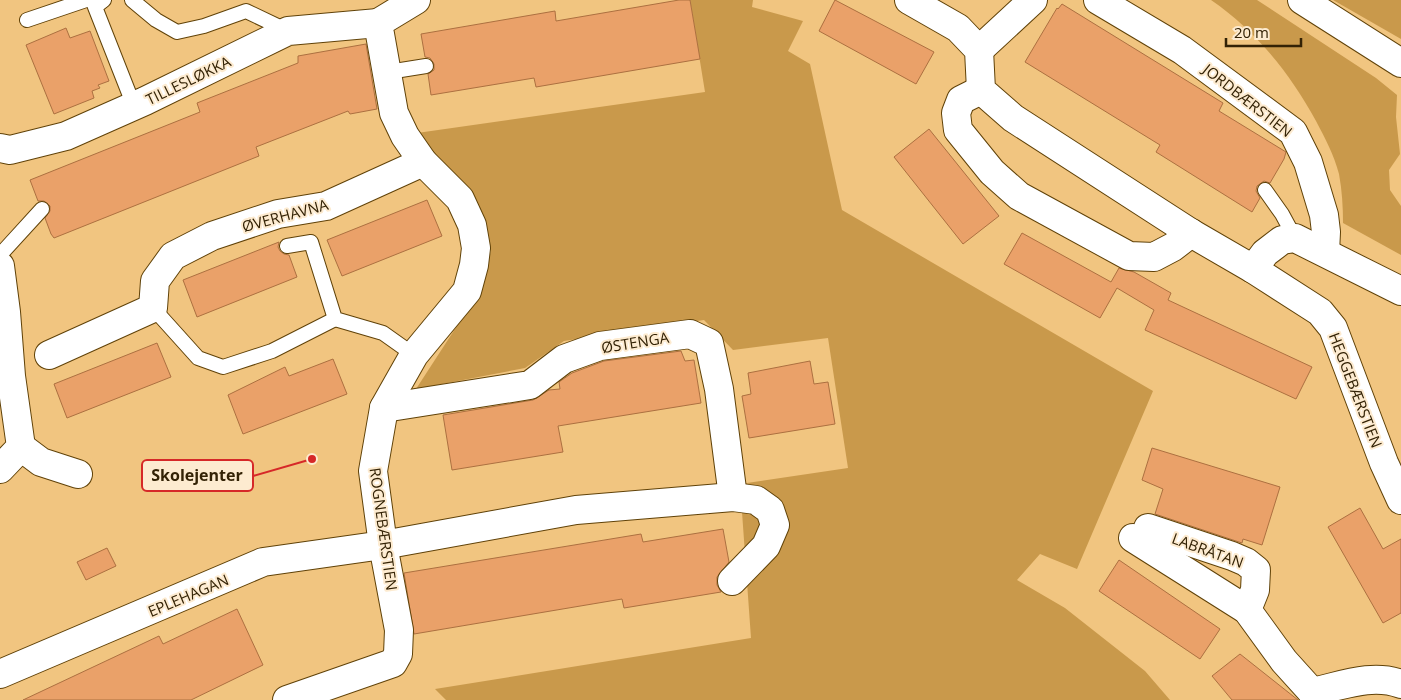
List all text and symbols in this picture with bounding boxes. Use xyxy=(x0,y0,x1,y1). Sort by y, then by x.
scale bar xyxy=(1226,15,1301,47)
text: 20 m xyxy=(1234,22,1269,42)
street label: TILLESLØKKA xyxy=(142,51,234,109)
street label: JORDBÆRSTIEN xyxy=(1198,58,1297,141)
street label: ØVERHAVNA xyxy=(240,194,331,236)
street label: ØSTENGA xyxy=(600,327,671,357)
street label: HEGGEBÆRSTIEN xyxy=(1325,330,1387,450)
callout: Skolejenter xyxy=(142,460,253,491)
text: Skolejenter xyxy=(151,464,243,486)
street label: ROGNEBÆRSTIEN xyxy=(365,466,403,592)
street label: LABRÅTAN xyxy=(1169,528,1247,572)
street label: EPLEHAGAN xyxy=(145,569,231,621)

